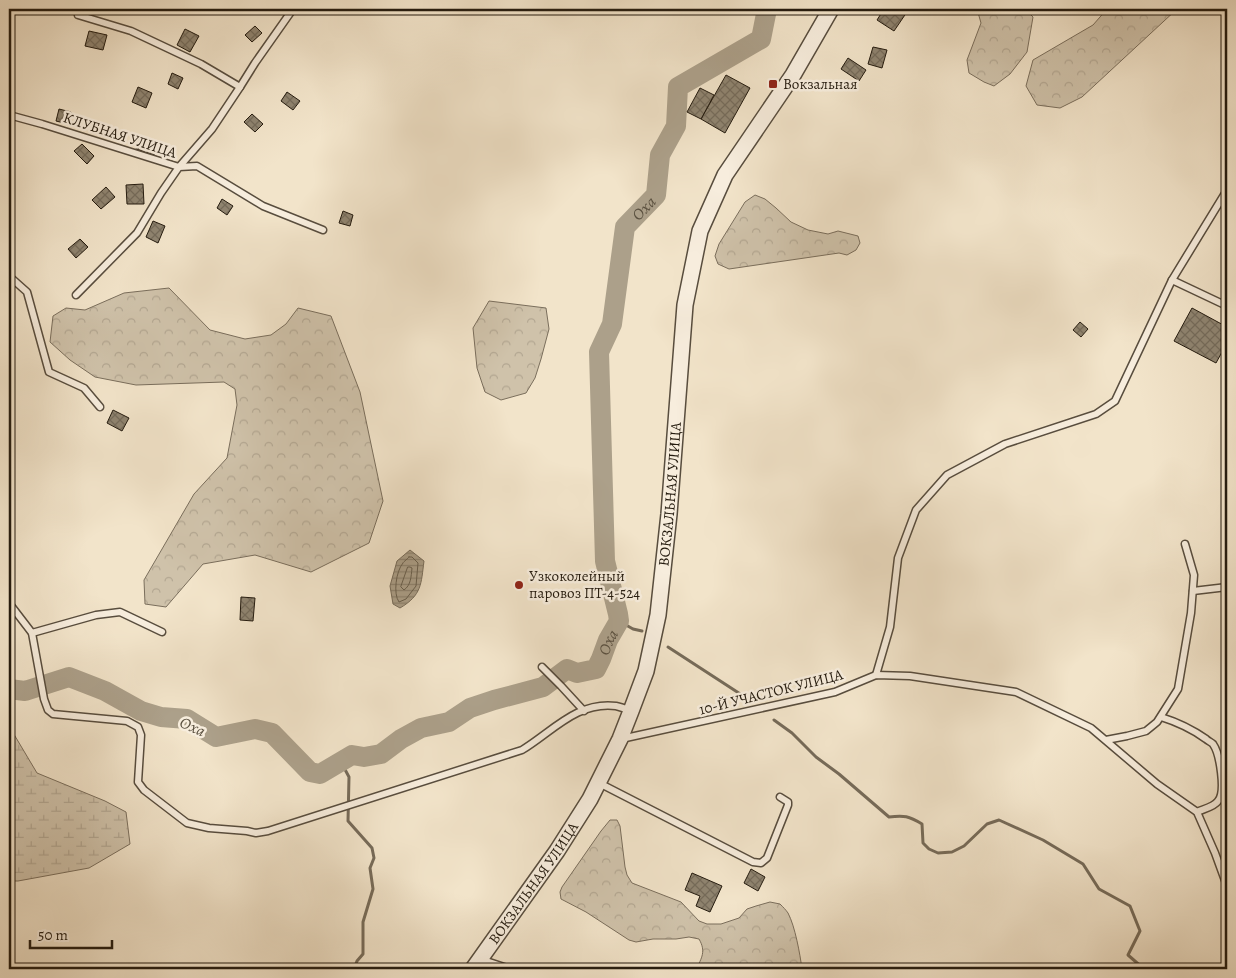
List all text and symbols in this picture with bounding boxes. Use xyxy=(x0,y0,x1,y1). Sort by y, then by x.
place label: Вокзальная xyxy=(783,74,857,94)
marker: Вокзальная xyxy=(767,78,779,90)
street label: КЛУБНАЯ УЛИЦА xyxy=(61,107,179,163)
water label: Оха xyxy=(627,192,661,226)
street label: ВОКЗАЛЬНАЯ УЛИЦА xyxy=(653,421,686,567)
place label: Узкоколейный паровоз ПТ-4-524 xyxy=(529,566,640,603)
marker: Узкоколейный паровоз ПТ-4-524 xyxy=(513,579,525,591)
water label: Оха xyxy=(593,625,624,658)
street label: 10-Й УЧАСТОК УЛИЦА xyxy=(697,664,845,720)
water label: Оха xyxy=(176,711,209,742)
street label: ВОКЗАЛЬНАЯ УЛИЦА xyxy=(484,818,583,948)
scale bar xyxy=(30,918,112,950)
text: 50 m xyxy=(38,925,68,945)

